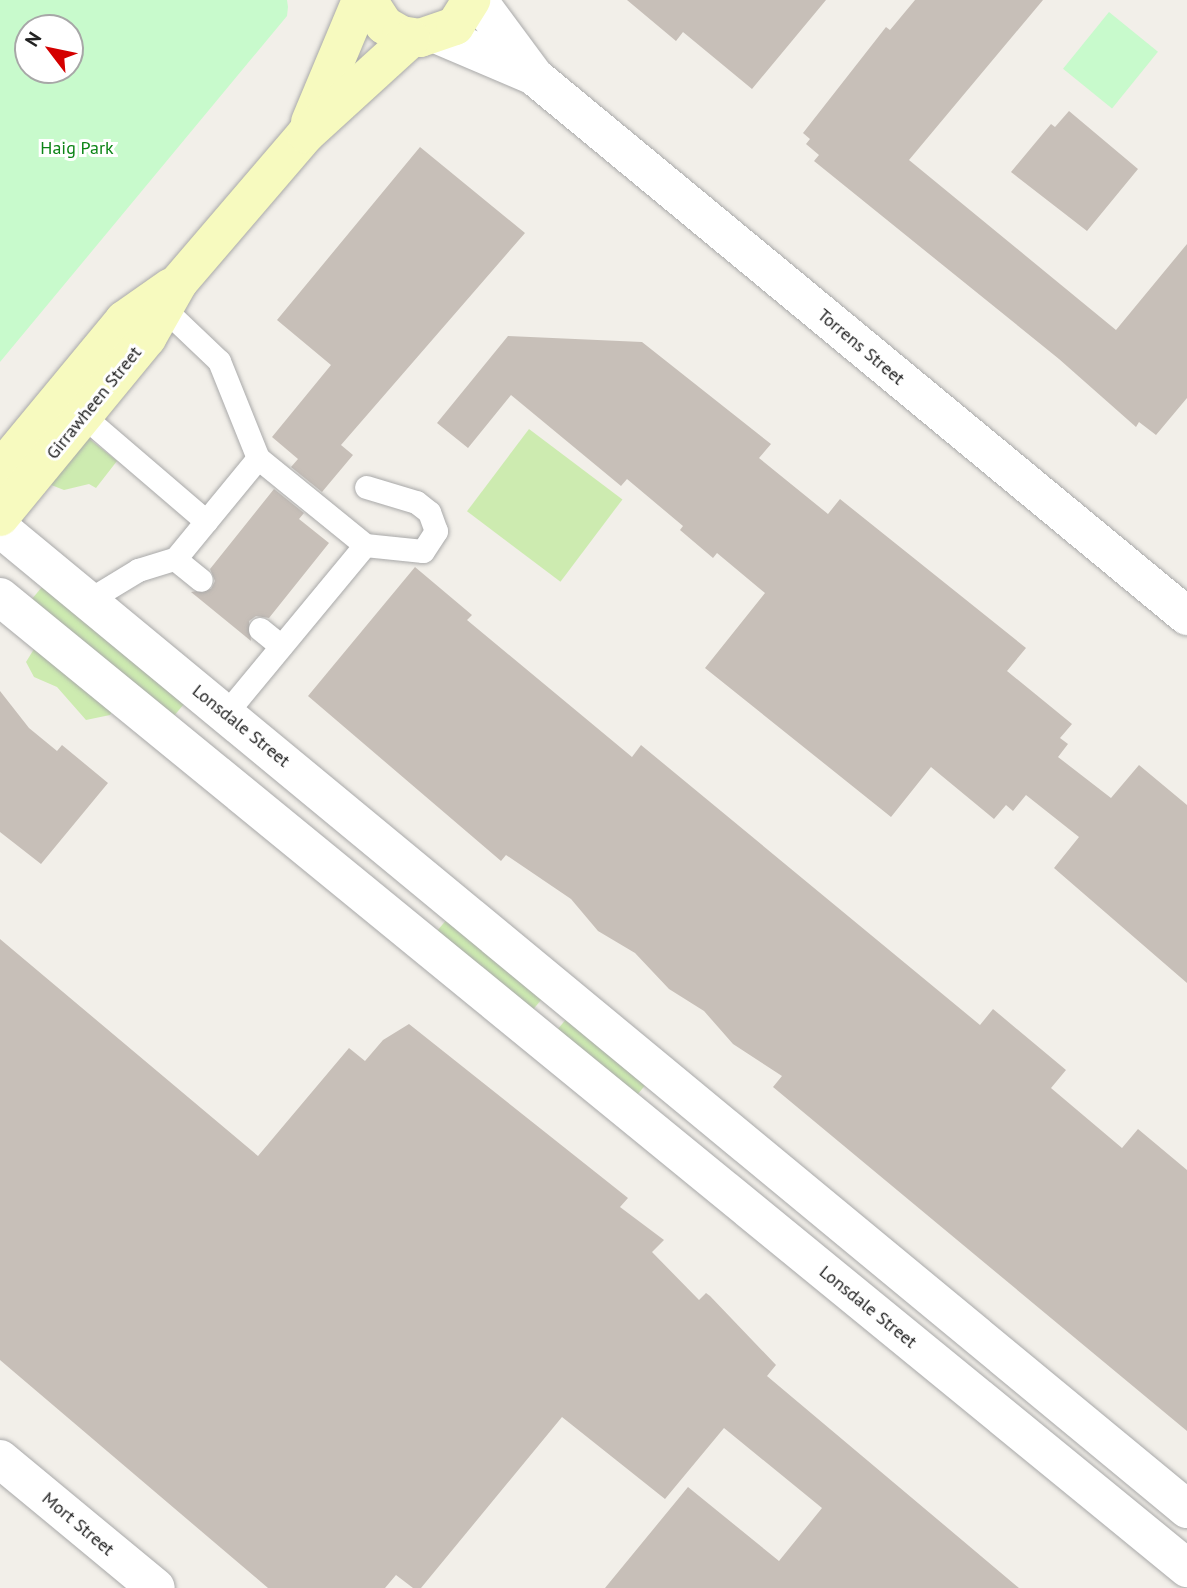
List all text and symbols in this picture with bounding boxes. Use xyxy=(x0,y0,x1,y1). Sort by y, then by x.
north arrow xyxy=(14,14,84,84)
text: N xyxy=(19,27,46,51)
park label: Haig Park xyxy=(40,137,114,159)
street label: Torrens Street xyxy=(813,304,909,390)
street label: Girrawheen Street xyxy=(42,342,146,464)
street label: Lonsdale Street xyxy=(188,680,294,772)
street label: Lonsdale Street xyxy=(815,1261,921,1353)
street label: Mort Street xyxy=(38,1488,118,1560)

